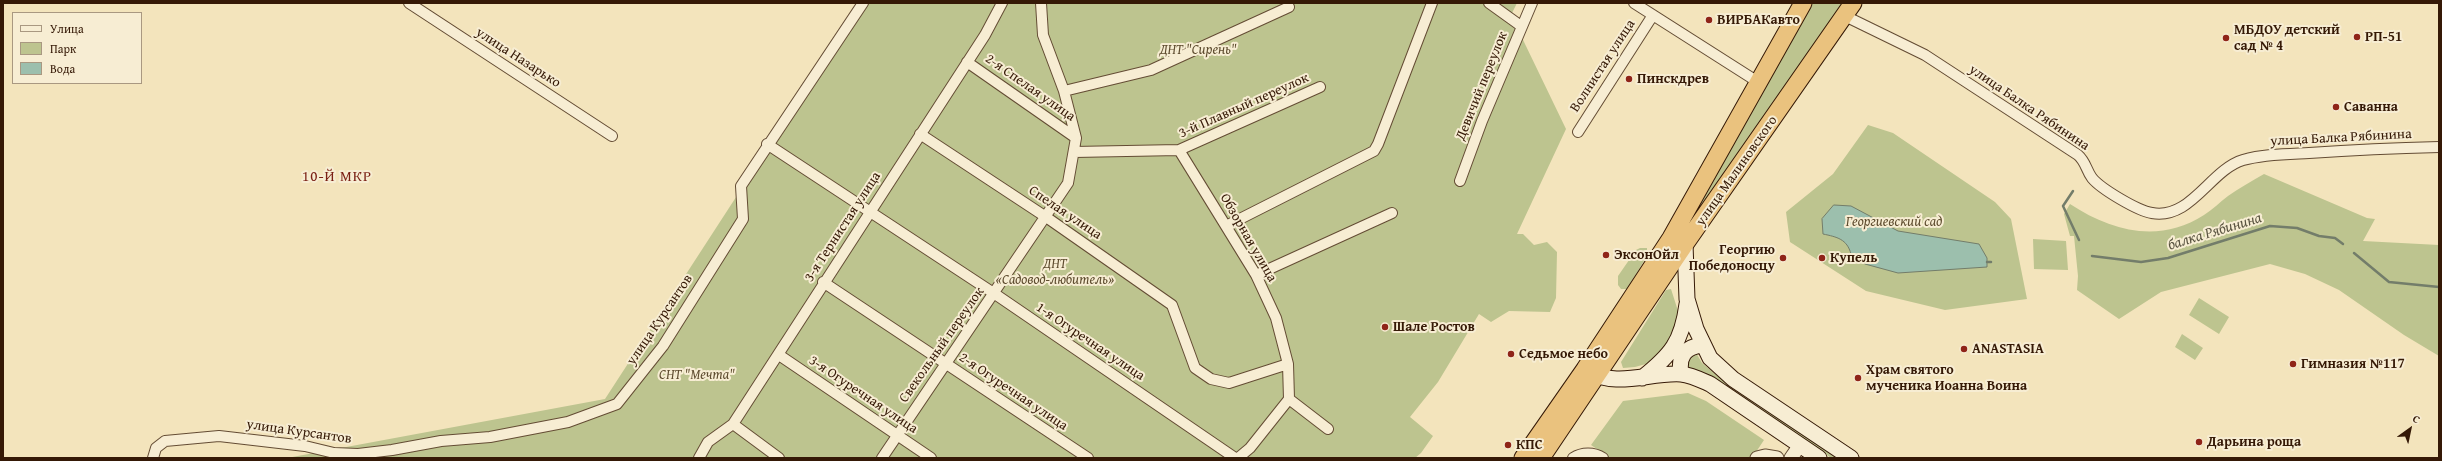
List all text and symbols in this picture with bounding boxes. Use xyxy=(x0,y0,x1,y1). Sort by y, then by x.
legend xyxy=(12,12,142,84)
place label: ВИРБАКавто xyxy=(1717,12,1800,28)
marker: ВИРБАКавто xyxy=(1704,15,1714,25)
street label: Волнистая улица xyxy=(1567,17,1639,115)
text: Улица xyxy=(50,20,84,37)
place label: МБДОУ детский сад № 4 xyxy=(2234,22,2340,54)
street label: улица Назарько xyxy=(472,24,564,92)
street label: Девичий переулок xyxy=(1453,29,1511,143)
place label: РП-51 xyxy=(2365,29,2402,45)
marker: РП-51 xyxy=(2352,32,2362,42)
marker: МБДОУ детский сад № 4 xyxy=(2221,33,2231,43)
text: Парк xyxy=(50,40,76,57)
park label: ДНТ "Сирень" xyxy=(1159,42,1237,58)
street label: 2-я Спелая улица xyxy=(982,51,1078,125)
text: Вода xyxy=(50,60,75,77)
street label: улица Балка Рябинина xyxy=(1966,61,2092,155)
street label: 3-й Плавный переулок xyxy=(1176,70,1312,142)
place label: Пинскдрев xyxy=(1637,71,1709,87)
marker: Пинскдрев xyxy=(1624,74,1634,84)
place label: Саванна xyxy=(2344,99,2398,115)
marker: Саванна xyxy=(2331,102,2341,112)
street label: улица Малиновского xyxy=(1693,113,1781,229)
street label: улица Балка Рябинина xyxy=(2270,126,2412,150)
district label: 10-Й МКР xyxy=(302,168,372,186)
street label: 3-я Тернистая улица xyxy=(801,169,885,285)
street label: Спелая улица xyxy=(1025,182,1105,244)
street label: Обзорная улица xyxy=(1216,191,1280,285)
water label: балка Рябинина xyxy=(2166,209,2264,255)
park label: Георгиевский сад xyxy=(1846,214,1942,230)
place label: Георгию Победоносцу xyxy=(1689,242,1775,274)
place label: ЭксонОйл xyxy=(1614,247,1679,263)
marker: ЭксонОйл xyxy=(1601,250,1611,260)
place label: Купель xyxy=(1830,250,1877,266)
marker: Георгию Победоносцу xyxy=(1778,253,1788,263)
marker: Купель xyxy=(1817,253,1827,263)
park label: ДНТ «Садовод-любитель» xyxy=(996,256,1114,288)
street label: улица Курсантов xyxy=(623,271,697,369)
street label: Свекольный переулок xyxy=(896,284,988,406)
street label: 1-я Огуречная улица xyxy=(1032,299,1148,385)
place label: Шале Ростов xyxy=(1393,319,1475,335)
marker: Шале Ростов xyxy=(1380,322,1390,332)
place label: ANASTASIA xyxy=(1972,341,2044,357)
marker: ANASTASIA xyxy=(1959,344,1969,354)
place label: Седьмое небо xyxy=(1519,346,1608,362)
street label: 2-я Огуречная улица xyxy=(955,349,1071,435)
marker: Седьмое небо xyxy=(1506,349,1516,359)
street label: 3-я Огуречная улица xyxy=(805,352,921,438)
place label: Гимназия №117 xyxy=(2301,356,2405,372)
marker: Гимназия №117 xyxy=(2288,359,2298,369)
place label: Храм святого мученика Иоанна Воина xyxy=(1866,362,2027,394)
park label: СНТ "Мечта" xyxy=(659,367,735,383)
marker: Храм святого мученика Иоанна Воина xyxy=(1853,373,1863,383)
north arrow xyxy=(2390,409,2430,449)
text: С xyxy=(2410,411,2424,427)
street label: улица Курсантов xyxy=(245,416,353,448)
place label: Дарьина роща xyxy=(2207,434,2301,450)
place label: КПС xyxy=(1516,437,1543,453)
marker: Дарьина роща xyxy=(2194,437,2204,447)
marker: КПС xyxy=(1503,440,1513,450)

